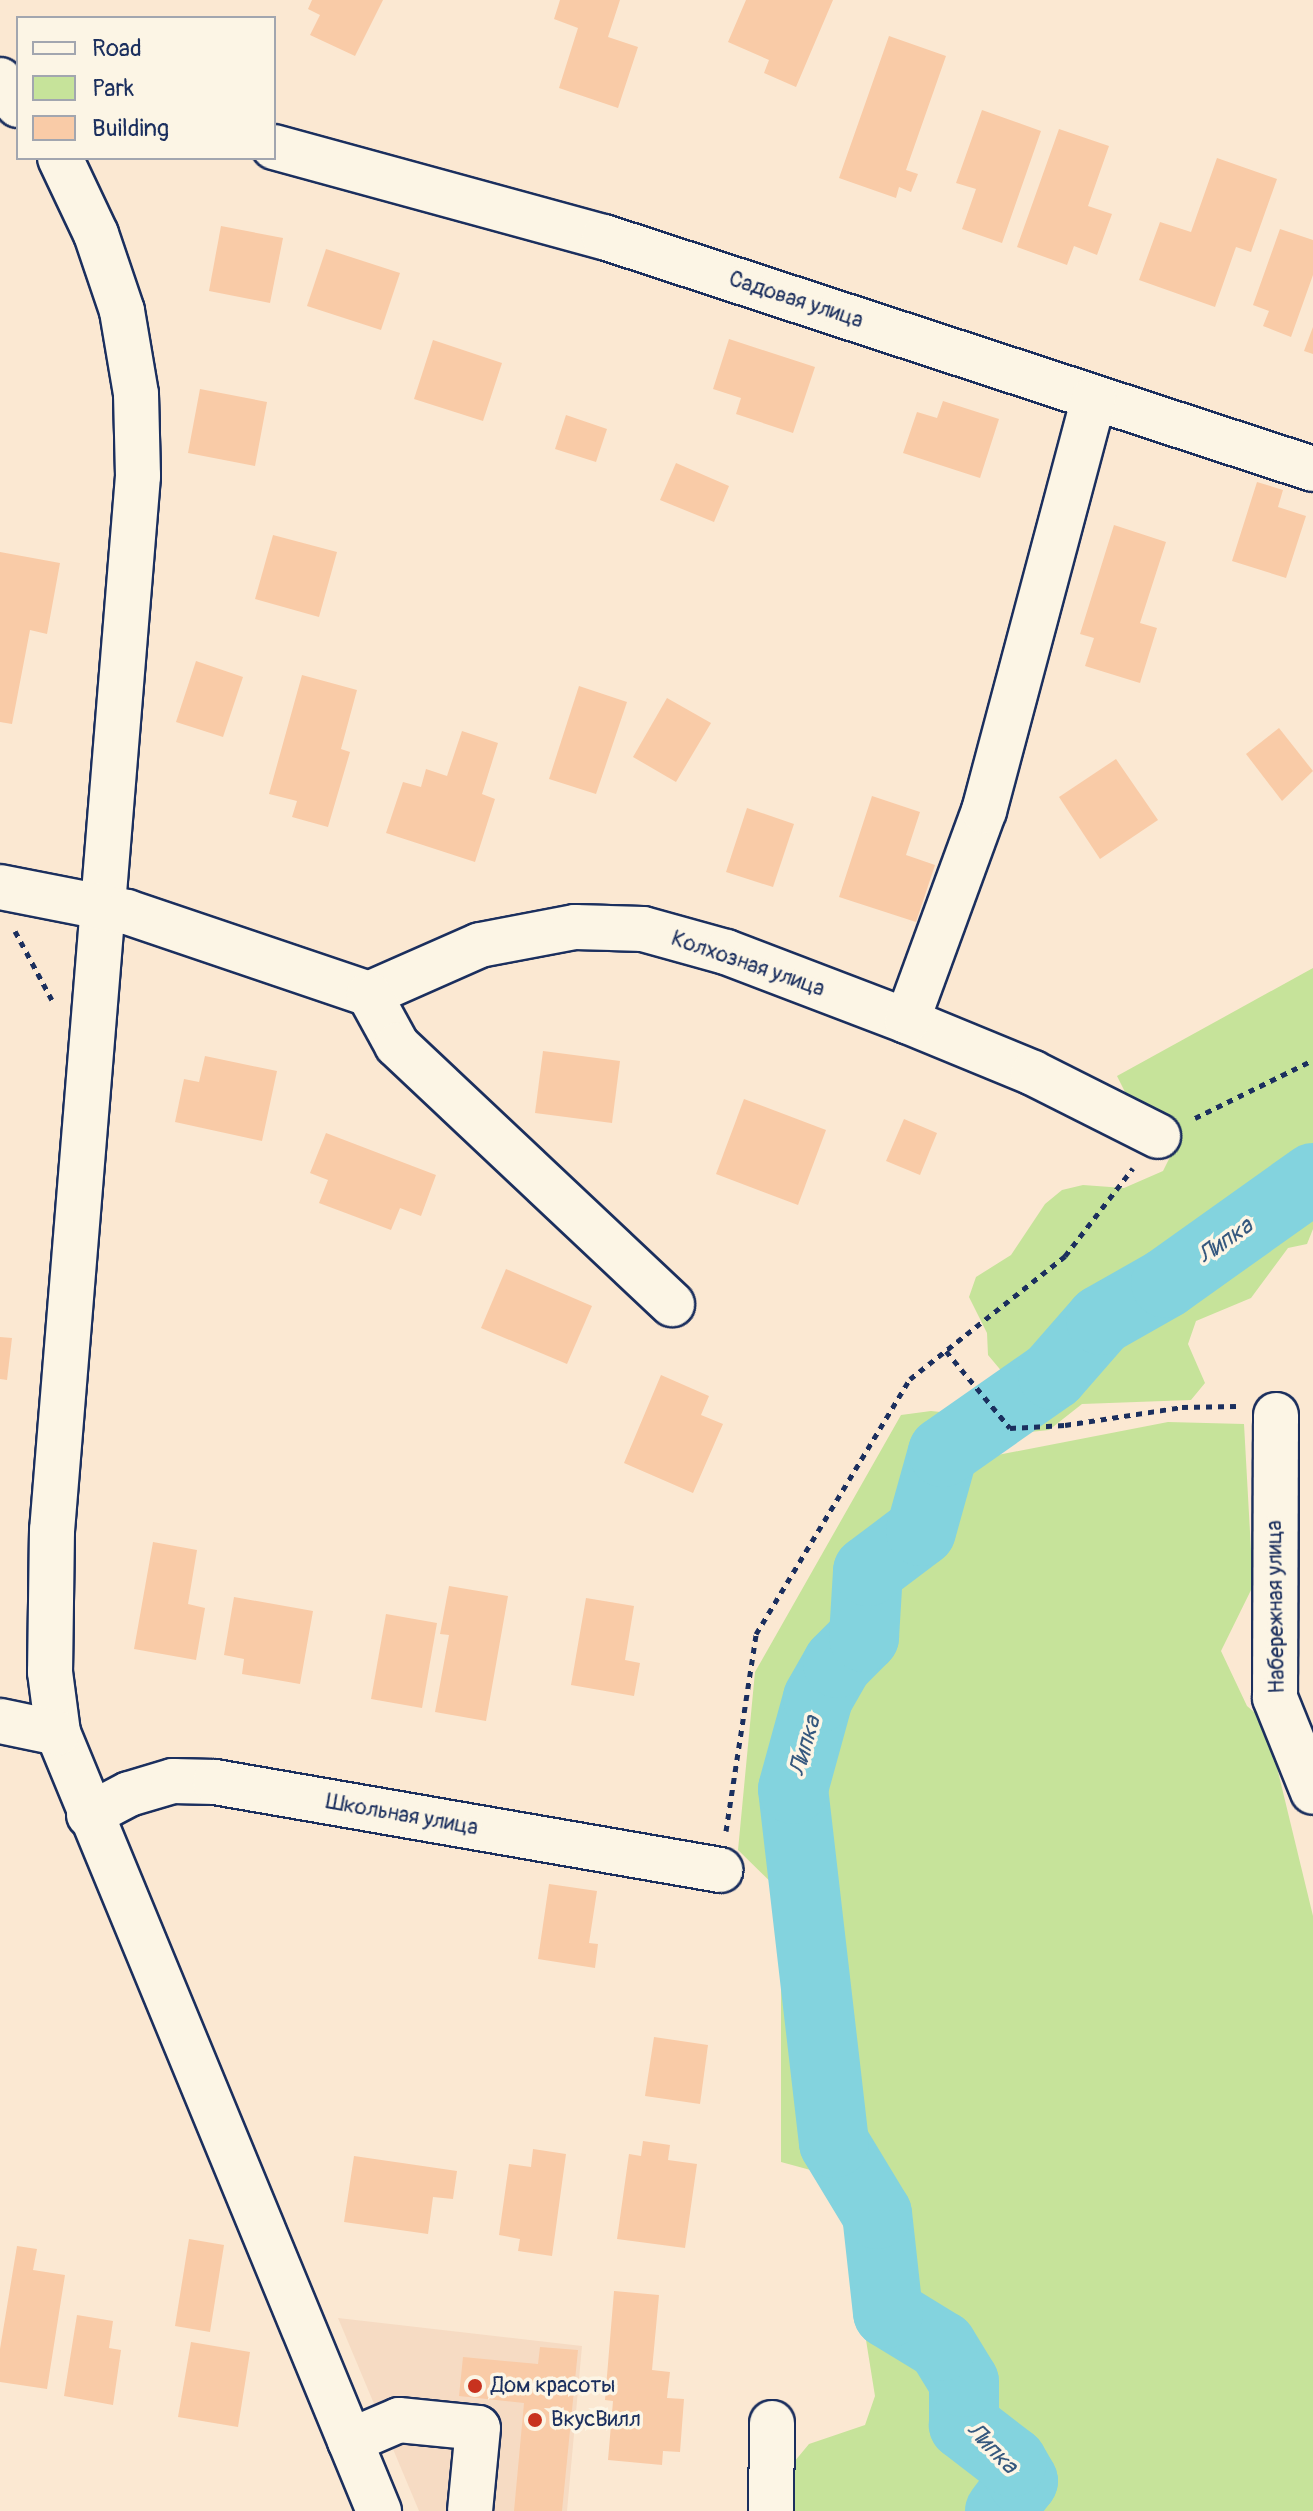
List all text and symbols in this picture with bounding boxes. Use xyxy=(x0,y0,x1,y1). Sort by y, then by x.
legend xyxy=(16,16,276,160)
text: Road xyxy=(92,34,142,63)
text: Park xyxy=(92,74,134,103)
text: Building xyxy=(92,114,169,143)
street label: Садовая улица xyxy=(725,266,867,334)
street label: Колхозная улица xyxy=(668,925,828,1003)
water label: Липка xyxy=(1192,1212,1258,1270)
street label: Набережная улица xyxy=(1261,1520,1291,1694)
water label: Липка xyxy=(783,1713,827,1779)
street label: Школьная улица xyxy=(324,1789,480,1841)
place label: Дом красоты xyxy=(491,2373,615,2399)
marker: Дом красоты xyxy=(466,2377,484,2395)
place label: ВкусВилл xyxy=(551,2407,641,2433)
marker: ВкусВилл xyxy=(526,2411,544,2429)
water label: Липка xyxy=(961,2416,1023,2480)

